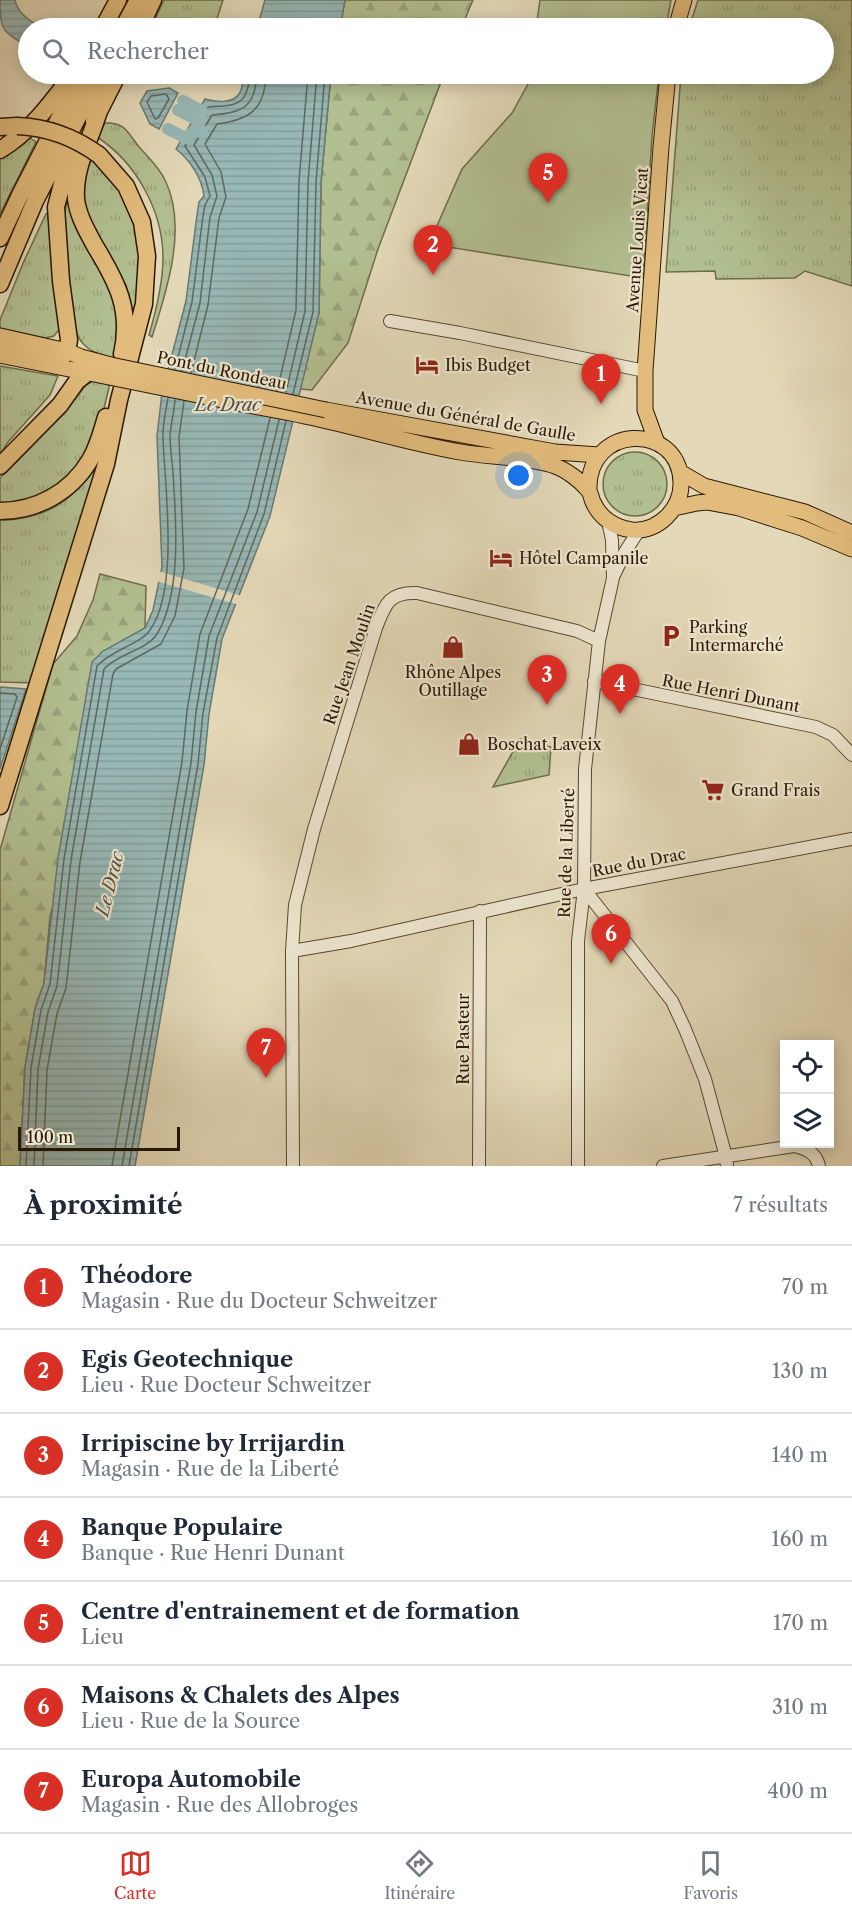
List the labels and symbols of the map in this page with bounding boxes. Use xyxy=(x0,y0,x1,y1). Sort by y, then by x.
pin: 5 xyxy=(528,154,568,203)
street label: Avenue Louis Vicat xyxy=(622,166,652,314)
pin: 2 xyxy=(414,226,452,275)
street label: Pont du Rondeau xyxy=(155,346,289,394)
hotel icon: Ibis Budget xyxy=(414,352,440,378)
pin: 1 xyxy=(582,354,620,404)
place label: Ibis Budget xyxy=(445,355,531,375)
street label: Avenue du Général de Gaulle xyxy=(354,387,577,445)
water label: Le Drac xyxy=(193,394,262,416)
your location xyxy=(504,461,533,490)
hotel icon: Hôtel Campanile xyxy=(488,545,514,571)
place label: Hôtel Campanile xyxy=(519,548,648,568)
street label: Rue Jean Moulin xyxy=(319,601,379,727)
place label: Parking Intermarché xyxy=(689,617,784,655)
parking icon: Parking Intermarché xyxy=(658,623,684,649)
shop icon: Rhône Alpes Outillage xyxy=(440,634,466,660)
pin: 3 xyxy=(528,656,566,705)
place label: Rhône Alpes Outillage xyxy=(405,662,501,700)
pin: 4 xyxy=(600,664,640,714)
street label: Rue Henri Dunant xyxy=(660,670,802,716)
shop icon: Boschat Laveix xyxy=(456,731,482,757)
place label: Boschat Laveix xyxy=(487,734,602,754)
supermarket icon: Grand Frais xyxy=(700,777,726,803)
place label: Grand Frais xyxy=(731,780,820,800)
street label: Rue de la Liberté xyxy=(554,787,578,918)
street label: Rue du Drac xyxy=(590,843,688,881)
water label: Le Drac xyxy=(91,848,129,921)
pin: 6 xyxy=(592,914,630,964)
street label: Rue Pasteur xyxy=(453,993,473,1085)
pin: 7 xyxy=(246,1028,286,1078)
scale bar xyxy=(18,1124,180,1152)

